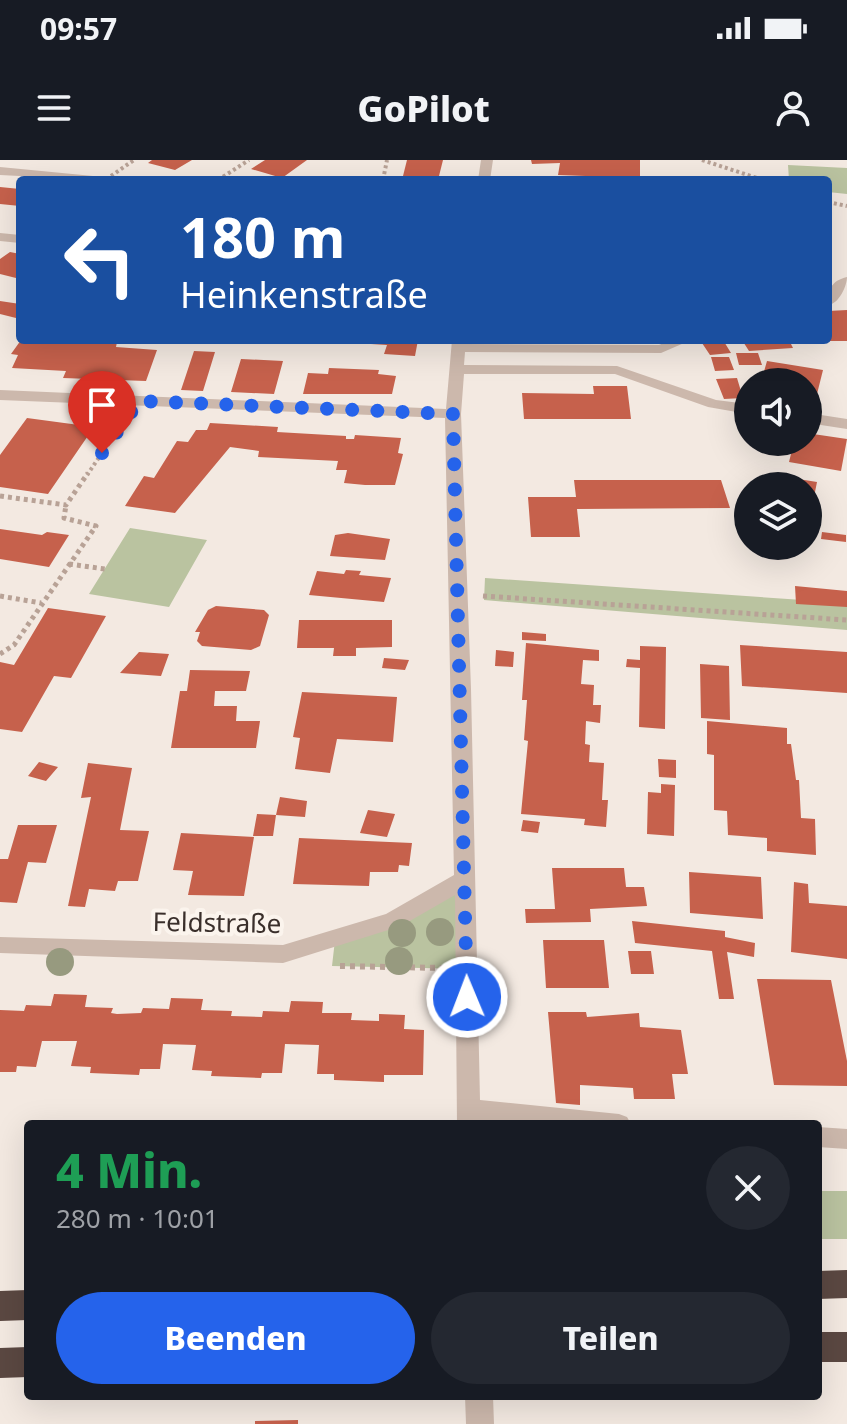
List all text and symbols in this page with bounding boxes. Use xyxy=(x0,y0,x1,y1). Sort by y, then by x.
text: 09:57 xyxy=(40,8,117,49)
text: GoPilot xyxy=(357,84,490,133)
icon: menu xyxy=(32,86,76,130)
icon: person xyxy=(771,86,815,130)
text: 180 m xyxy=(180,198,345,274)
icon: left xyxy=(48,208,152,312)
text: Heinkenstraße xyxy=(180,270,428,319)
map controls xyxy=(734,368,822,560)
button: sound xyxy=(734,368,822,456)
pin xyxy=(68,371,136,453)
icon: arrive xyxy=(80,383,124,427)
button: layers xyxy=(734,472,822,560)
street label: Feldstraße xyxy=(152,903,282,941)
position arrow xyxy=(425,955,509,1039)
text: 4 Min. xyxy=(56,1137,202,1202)
button: close xyxy=(706,1146,790,1230)
text: 280 m · 10:01 xyxy=(56,1200,219,1236)
button: Beenden xyxy=(56,1292,415,1384)
button: Teilen xyxy=(431,1292,790,1384)

